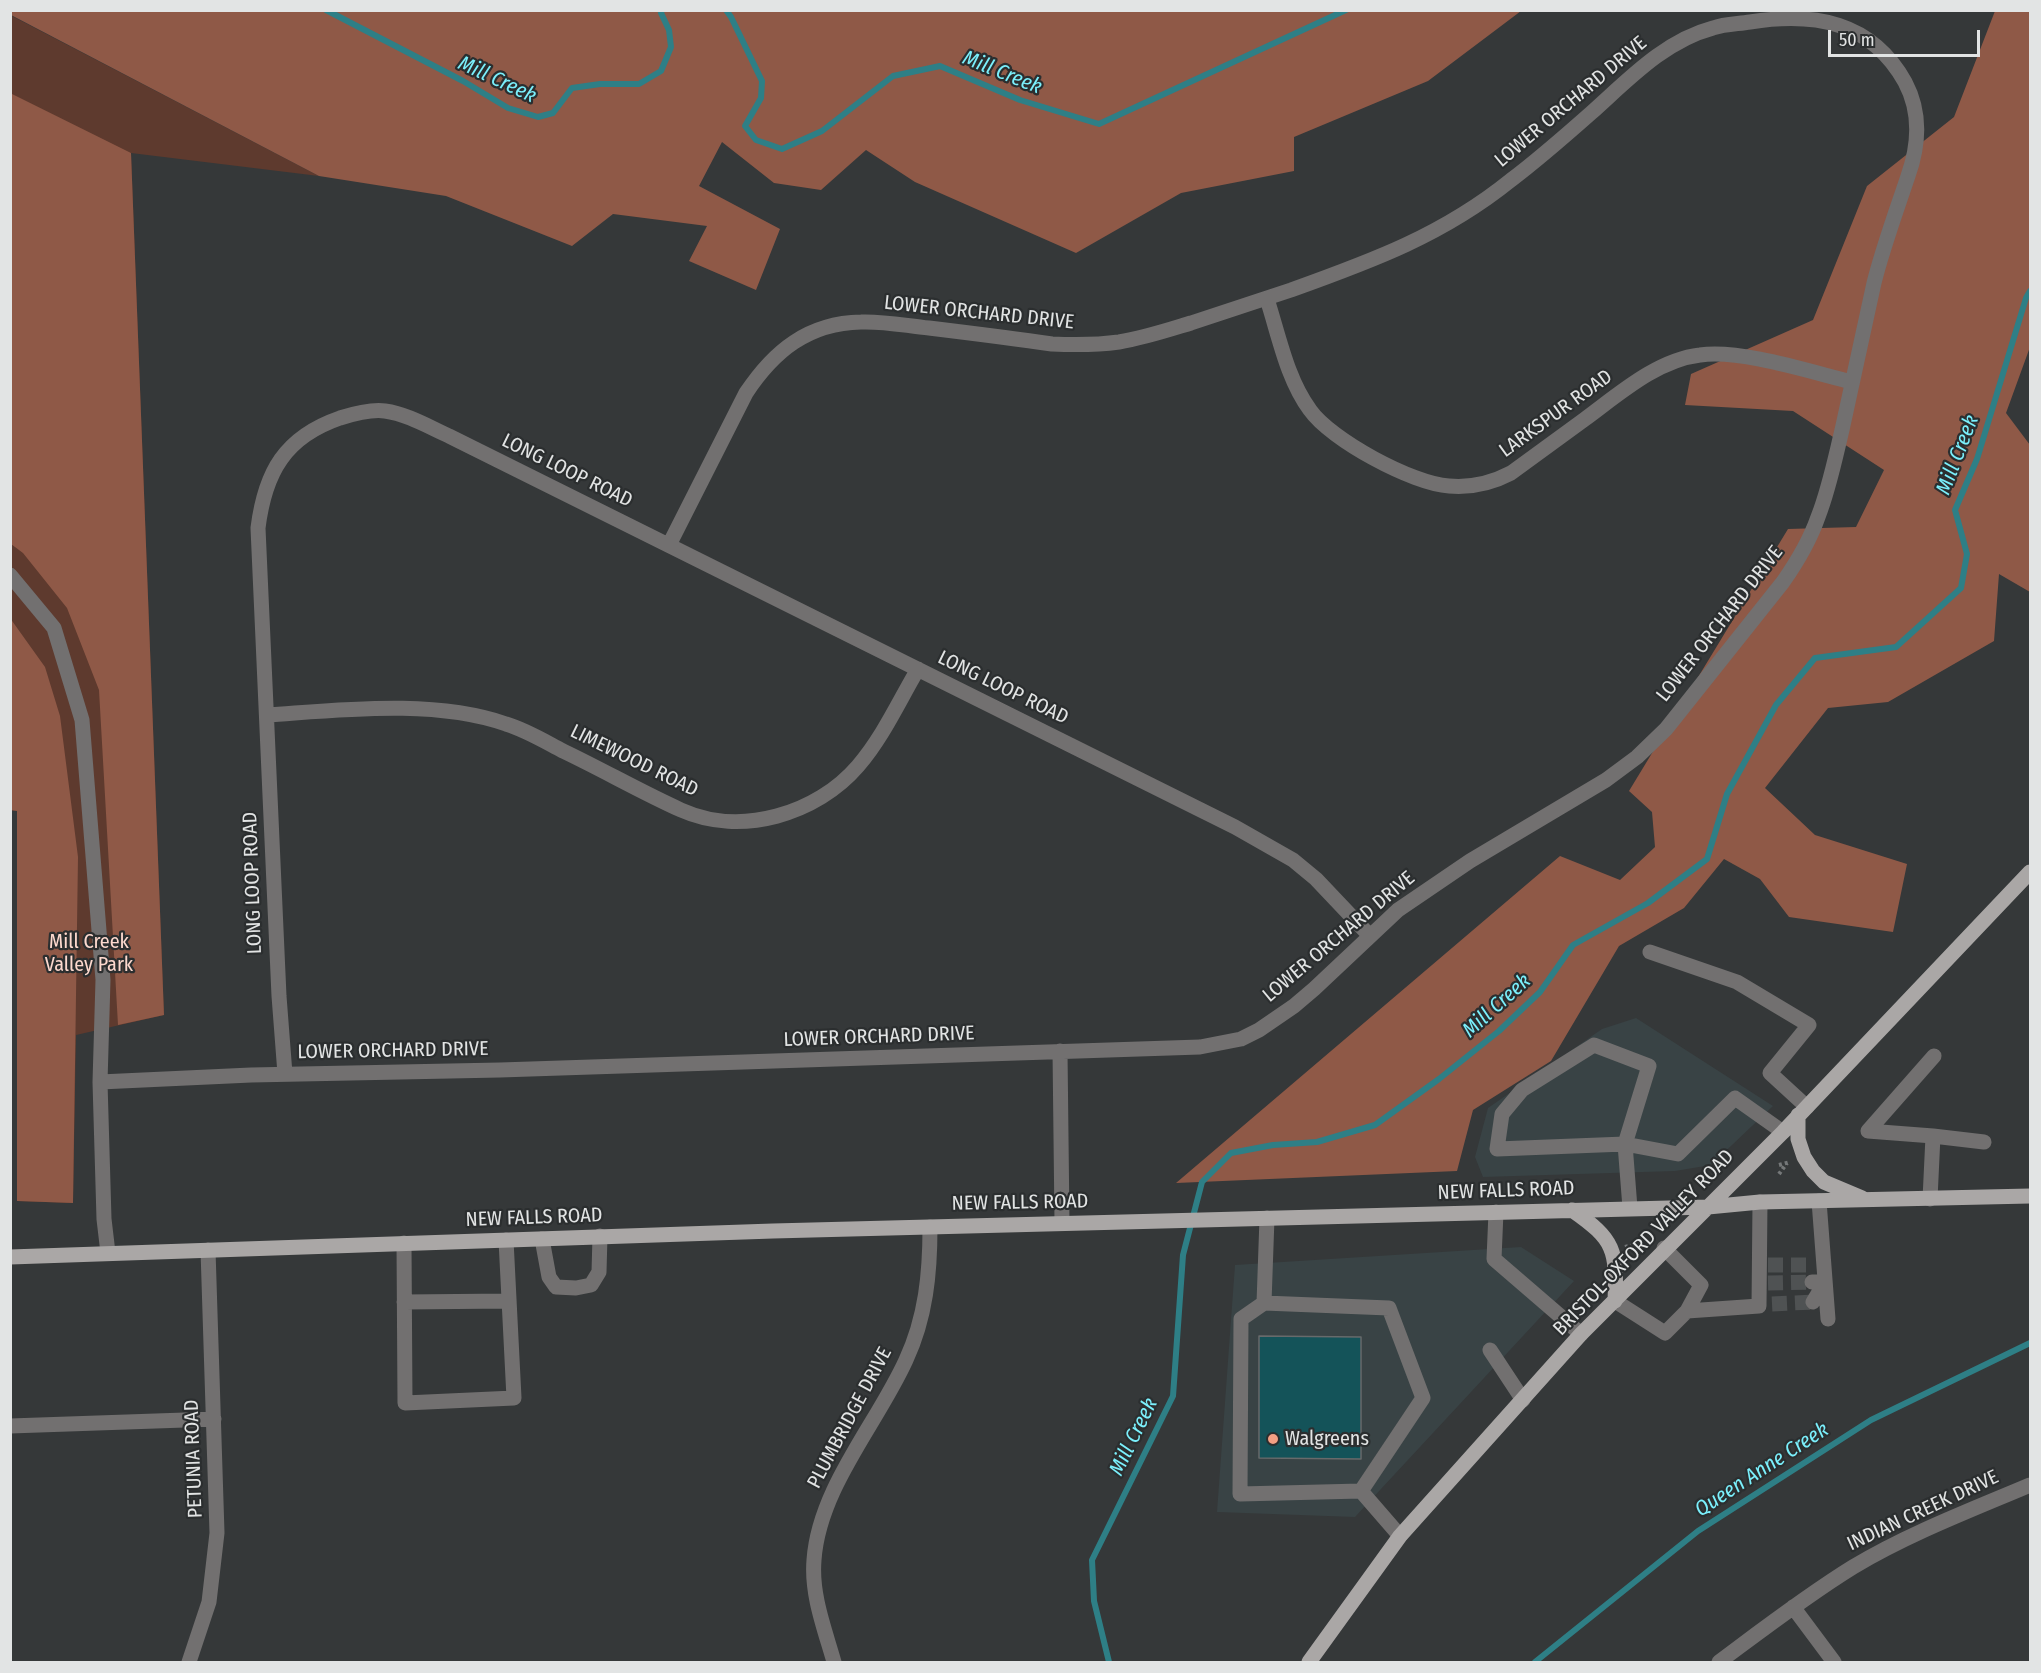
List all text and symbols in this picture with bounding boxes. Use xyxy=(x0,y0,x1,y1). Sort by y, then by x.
scale bar xyxy=(1831,18,1982,56)
text: 50 m xyxy=(1839,29,1875,51)
street label: LOWER ORCHARD DRIVE xyxy=(1490,31,1652,173)
water label: Mill Creek xyxy=(959,46,1045,100)
water label: Mill Creek xyxy=(454,51,540,109)
street label: LOWER ORCHARD DRIVE xyxy=(883,291,1075,335)
street label: LARKSPUR ROAD xyxy=(1495,365,1617,463)
water label: Mill Creek xyxy=(1931,412,1985,498)
street label: LONG LOOP ROAD xyxy=(498,429,636,513)
street label: LOWER ORCHARD DRIVE xyxy=(1652,541,1788,707)
street label: LONG LOOP ROAD xyxy=(934,646,1072,730)
street label: LIMEWOOD ROAD xyxy=(566,720,702,802)
street label: LONG LOOP ROAD xyxy=(239,811,267,955)
street label: LOWER ORCHARD DRIVE xyxy=(1258,866,1420,1008)
park label: Mill Creek Valley Park xyxy=(45,930,133,977)
water label: Mill Creek xyxy=(1458,969,1536,1043)
street label: LOWER ORCHARD DRIVE xyxy=(783,1022,975,1052)
street label: LOWER ORCHARD DRIVE xyxy=(297,1037,489,1065)
street label: BRISTOL-OXFORD VALLEY ROAD xyxy=(1549,1145,1739,1341)
street label: NEW FALLS ROAD xyxy=(1437,1177,1575,1205)
street label: NEW FALLS ROAD xyxy=(951,1190,1089,1216)
street label: NEW FALLS ROAD xyxy=(465,1204,603,1232)
street label: PLUMBRIDGE DRIVE xyxy=(803,1343,897,1493)
water label: Mill Creek xyxy=(1104,1394,1164,1480)
street label: PETUNIA ROAD xyxy=(180,1399,208,1519)
water label: Queen Anne Creek xyxy=(1690,1417,1834,1523)
place label: Walgreens xyxy=(1285,1427,1369,1451)
marker: Walgreens xyxy=(1266,1432,1280,1446)
street label: INDIAN CREEK DRIVE xyxy=(1844,1465,2002,1557)

